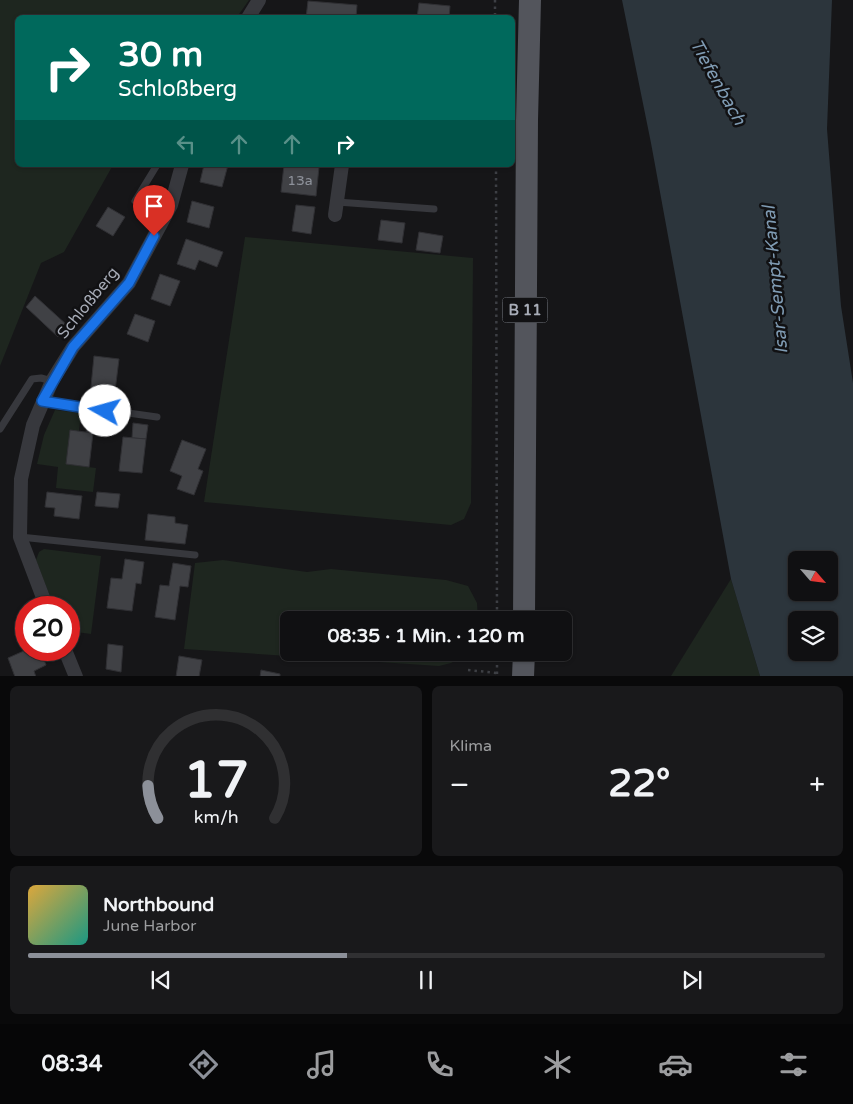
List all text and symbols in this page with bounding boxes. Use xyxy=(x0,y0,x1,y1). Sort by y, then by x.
text: 30 m xyxy=(118,34,203,76)
icon: right xyxy=(35,35,100,100)
water label: Tiefenbach xyxy=(685,35,751,130)
text: Schloßberg xyxy=(118,76,237,102)
icon: left xyxy=(172,130,200,158)
icon: ahead xyxy=(225,130,253,158)
icon: ahead xyxy=(278,130,306,158)
icon: right xyxy=(331,130,359,158)
house number: 13a xyxy=(287,172,313,189)
pin xyxy=(133,185,175,236)
icon: arrive xyxy=(140,192,168,220)
water label: Isar-Sempt-Kanal xyxy=(757,203,792,355)
street label: Schloßberg xyxy=(53,263,123,343)
road number: B 11 xyxy=(502,298,548,322)
position arrow xyxy=(78,384,130,436)
north arrow xyxy=(788,551,838,601)
map controls xyxy=(788,551,838,661)
speed limit sign: 20 xyxy=(15,596,80,661)
button: layers xyxy=(788,611,838,661)
text: 08:35 · 1 Min. · 120 m xyxy=(328,625,524,647)
text: Klima xyxy=(450,736,492,756)
text: 17 xyxy=(183,749,248,812)
text: 22° xyxy=(608,761,670,807)
text: − xyxy=(450,768,469,802)
text: + xyxy=(809,768,825,802)
text: km/h xyxy=(193,807,238,828)
text: Northbound xyxy=(103,894,214,916)
text: June Harbor xyxy=(103,916,196,936)
icon: previous xyxy=(147,966,175,994)
icon: pause xyxy=(412,966,440,994)
icon: next xyxy=(678,966,706,994)
icon: directions xyxy=(186,1047,221,1082)
icon: music xyxy=(304,1047,339,1082)
icon: phone xyxy=(422,1047,457,1082)
icon: climate xyxy=(540,1047,575,1082)
icon: car xyxy=(658,1047,693,1082)
icon: filters xyxy=(776,1047,811,1082)
text: 08:34 xyxy=(42,1051,103,1077)

